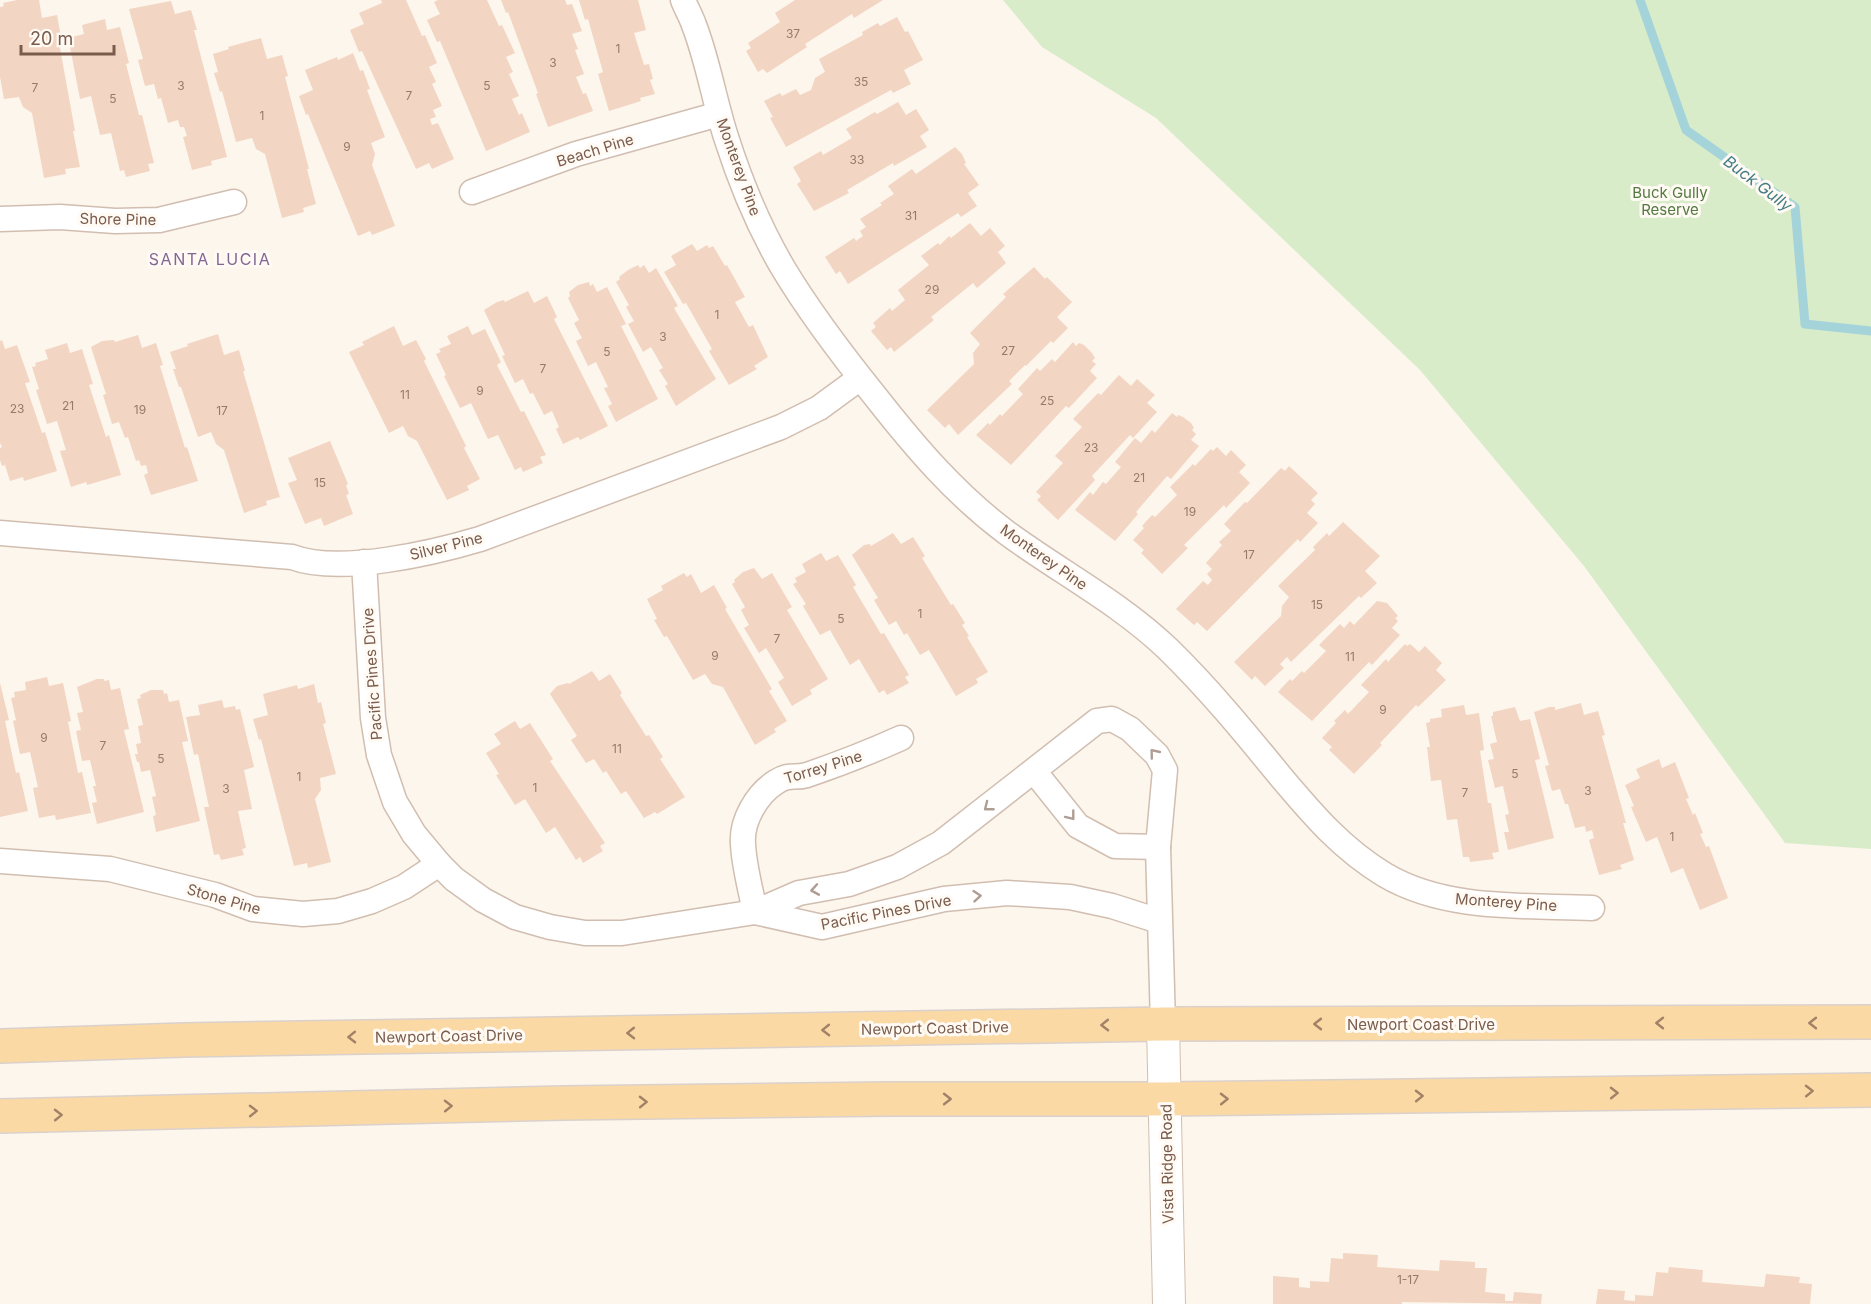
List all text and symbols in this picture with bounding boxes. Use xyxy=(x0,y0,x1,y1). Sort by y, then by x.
scale bar xyxy=(21,18,114,56)
house number: 37 xyxy=(786,26,800,41)
text: 20 m xyxy=(30,28,73,49)
house number: 1 xyxy=(616,41,620,56)
house number: 3 xyxy=(549,55,557,70)
house number: 35 xyxy=(854,74,868,89)
house number: 3 xyxy=(177,78,185,93)
house number: 5 xyxy=(483,78,491,93)
house number: 7 xyxy=(32,80,39,95)
house number: 7 xyxy=(406,88,413,103)
house number: 5 xyxy=(109,91,117,106)
house number: 1 xyxy=(260,108,264,123)
street label: Monterey Pine xyxy=(713,116,765,218)
street label: Beach Pine xyxy=(554,129,636,171)
house number: 9 xyxy=(343,139,351,154)
water label: Buck Gully xyxy=(1720,151,1797,216)
house number: 33 xyxy=(850,152,864,167)
park label: Buck Gully Reserve xyxy=(1632,183,1708,219)
house number: 31 xyxy=(905,208,917,223)
street label: Shore Pine xyxy=(80,209,156,229)
district label: SANTA LUCIA xyxy=(149,249,271,269)
house number: 29 xyxy=(925,282,939,297)
house number: 1 xyxy=(715,307,719,322)
house number: 3 xyxy=(659,329,667,344)
house number: 27 xyxy=(1001,343,1015,358)
house number: 5 xyxy=(603,344,611,359)
house number: 7 xyxy=(540,361,547,376)
house number: 9 xyxy=(476,383,484,398)
house number: 11 xyxy=(400,387,410,402)
house number: 25 xyxy=(1040,393,1054,408)
house number: 21 xyxy=(62,398,74,413)
house number: 23 xyxy=(10,401,24,416)
house number: 19 xyxy=(134,402,146,417)
house number: 17 xyxy=(216,403,228,418)
house number: 23 xyxy=(1084,440,1098,455)
house number: 21 xyxy=(1133,470,1145,485)
house number: 15 xyxy=(314,475,326,490)
house number: 19 xyxy=(1184,504,1196,519)
street label: Monterey Pine xyxy=(997,520,1091,594)
street label: Silver Pine xyxy=(408,528,484,564)
house number: 17 xyxy=(1243,547,1255,562)
house number: 15 xyxy=(1311,597,1323,612)
house number: 1 xyxy=(918,606,922,621)
street label: Pacific Pines Drive xyxy=(358,607,386,741)
house number: 5 xyxy=(837,611,845,626)
house number: 7 xyxy=(774,631,781,646)
house number: 9 xyxy=(711,648,719,663)
house number: 11 xyxy=(1345,649,1355,664)
house number: 9 xyxy=(1379,702,1387,717)
house number: 9 xyxy=(40,730,48,745)
house number: 7 xyxy=(100,738,107,753)
house number: 11 xyxy=(612,741,622,756)
street label: Torrey Pine xyxy=(782,746,864,788)
one-way arrow xyxy=(1150,749,1161,760)
house number: 5 xyxy=(157,751,165,766)
house number: 5 xyxy=(1511,766,1519,781)
house number: 1 xyxy=(297,769,301,784)
house number: 1 xyxy=(533,780,537,795)
house number: 3 xyxy=(222,781,230,796)
house number: 3 xyxy=(1584,783,1592,798)
house number: 7 xyxy=(1462,785,1469,800)
one-way arrow xyxy=(984,799,995,810)
one-way arrow xyxy=(1063,810,1074,821)
house number: 1 xyxy=(1670,829,1674,844)
street label: Stone Pine xyxy=(185,879,263,919)
one-way arrow xyxy=(811,883,821,896)
street label: Monterey Pine xyxy=(1454,889,1558,915)
street label: Pacific Pines Drive xyxy=(819,890,953,934)
one-way arrow xyxy=(972,890,981,903)
street label: Newport Coast Drive xyxy=(1347,1015,1495,1034)
street label: Newport Coast Drive xyxy=(861,1017,1009,1039)
one-way arrow xyxy=(1656,1017,1665,1029)
one-way arrow xyxy=(1808,1017,1817,1029)
one-way arrow xyxy=(1314,1018,1323,1030)
one-way arrow xyxy=(1100,1019,1109,1031)
one-way arrow xyxy=(821,1024,830,1036)
street label: Newport Coast Drive xyxy=(375,1025,523,1047)
one-way arrow xyxy=(626,1027,635,1039)
one-way arrow xyxy=(347,1031,356,1044)
one-way arrow xyxy=(1805,1085,1814,1097)
one-way arrow xyxy=(1610,1087,1619,1099)
one-way arrow xyxy=(1415,1090,1424,1102)
one-way arrow xyxy=(942,1093,951,1105)
one-way arrow xyxy=(1220,1093,1229,1105)
one-way arrow xyxy=(639,1096,648,1109)
one-way arrow xyxy=(444,1100,453,1112)
street label: Vista Ridge Road xyxy=(1156,1104,1178,1224)
one-way arrow xyxy=(249,1105,258,1117)
one-way arrow xyxy=(54,1109,63,1121)
house number: 1-17 xyxy=(1397,1272,1419,1287)

